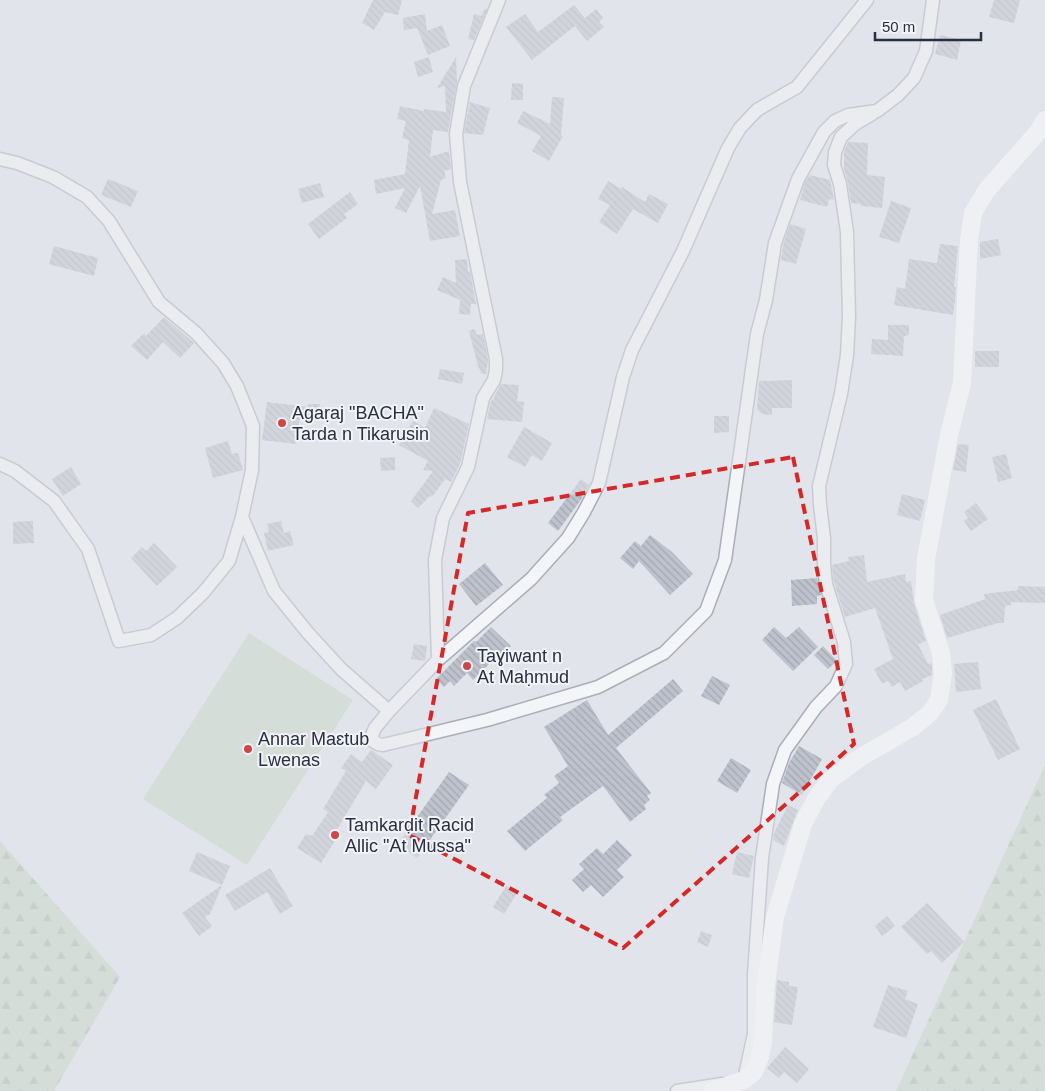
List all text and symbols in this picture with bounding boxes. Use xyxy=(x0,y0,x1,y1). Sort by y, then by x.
scale bar xyxy=(875,10,981,42)
text: 50 m xyxy=(882,18,915,35)
place label: Agaṛaj "BACHA" Tarda n Tikaṛusin xyxy=(292,403,429,444)
marker: Agaṛaj "BACHA" Tarda n Tikaṛusin xyxy=(276,417,288,429)
place label: Taɣiwant n At Maḥmud xyxy=(477,646,569,687)
marker: Taɣiwant n At Maḥmud xyxy=(461,660,473,672)
place label: Annar Maɛtub Lwenas xyxy=(258,729,369,770)
marker: Annar Maɛtub Lwenas xyxy=(242,743,254,755)
place label: Tamkarḍit Racid Allic "At Mussa" xyxy=(345,815,474,856)
marker: Tamkarḍit Racid Allic "At Mussa" xyxy=(329,829,341,841)

